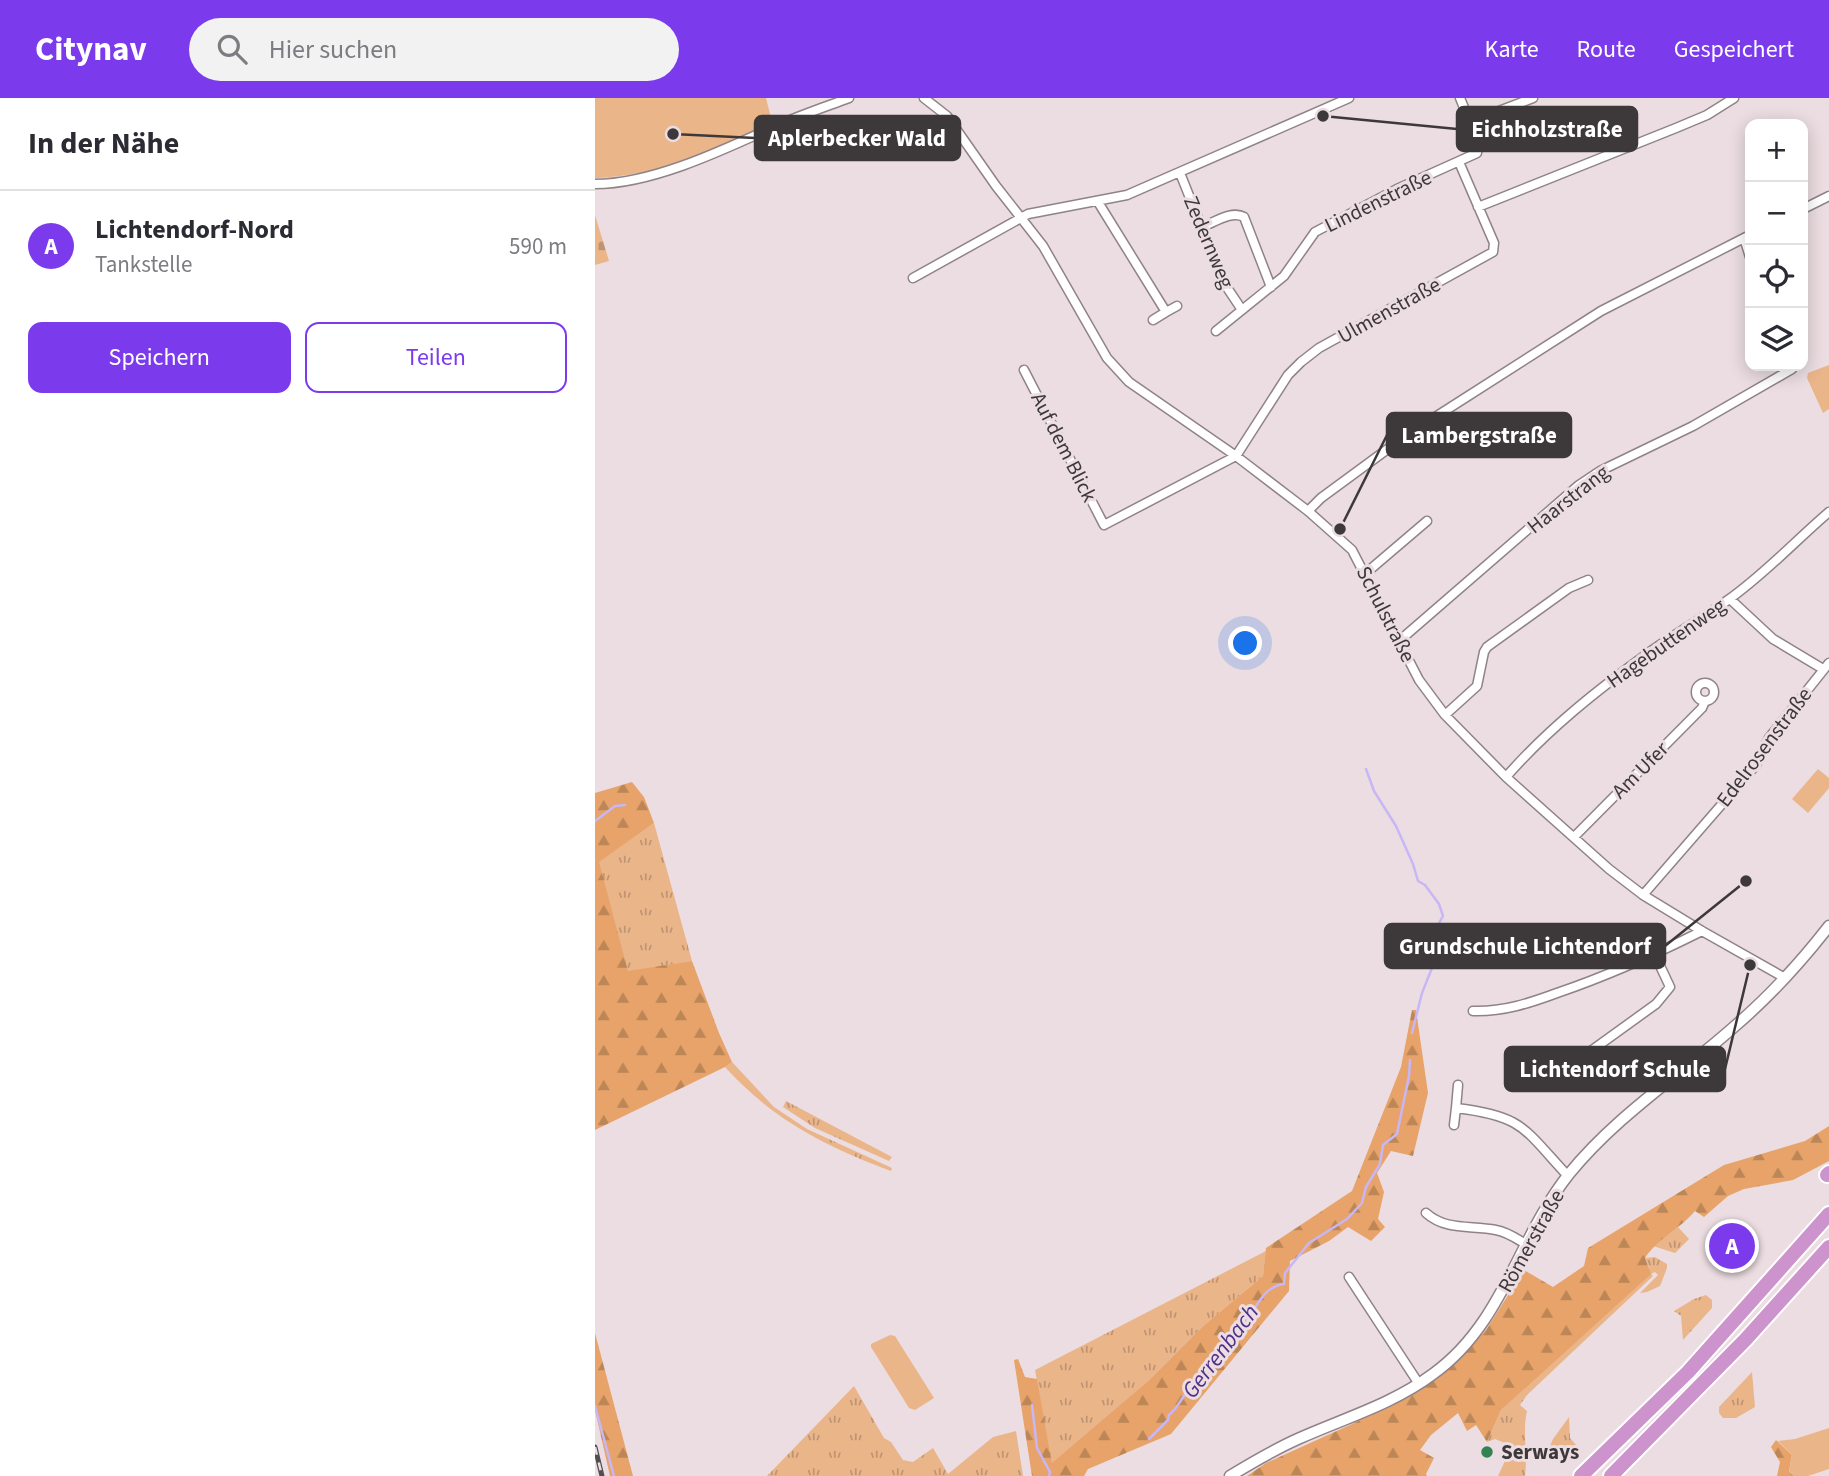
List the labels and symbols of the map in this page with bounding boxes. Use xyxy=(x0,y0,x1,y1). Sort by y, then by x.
callout: Eichholzstraße xyxy=(1457,107,1637,151)
text: Eichholzstraße xyxy=(1471,113,1623,146)
callout: Aplerbecker Wald xyxy=(755,116,960,160)
text: Aplerbecker Wald xyxy=(767,122,946,155)
street label: Lindenstraße xyxy=(1319,162,1437,240)
street label: Zedernweg xyxy=(1176,191,1242,293)
street label: Ulmenstraße xyxy=(1332,269,1446,351)
street label: Auf dem Blick xyxy=(1023,387,1105,508)
callout: Lambergstraße xyxy=(1387,413,1571,457)
text: Lambergstraße xyxy=(1401,419,1557,452)
street label: Haarstrang xyxy=(1521,457,1616,541)
street label: Schulstraße xyxy=(1349,561,1423,667)
street label: Hagebuttenweg xyxy=(1600,591,1732,695)
your location xyxy=(1228,626,1262,660)
street label: Edelrosenstraße xyxy=(1709,681,1819,813)
street label: Am Ufer xyxy=(1605,734,1676,805)
callout: Grundschule Lichtendorf xyxy=(1385,924,1665,968)
text: Grundschule Lichtendorf xyxy=(1399,930,1652,963)
callout: Lichtendorf Schule xyxy=(1505,1047,1725,1091)
text: Lichtendorf Schule xyxy=(1519,1053,1711,1086)
street label: Römerstraße xyxy=(1490,1184,1572,1298)
pin: A xyxy=(1709,1220,1755,1272)
water label: Gerrenbach xyxy=(1174,1297,1267,1405)
place label: Serways xyxy=(1501,1437,1579,1467)
marker: Serways xyxy=(1479,1444,1495,1460)

